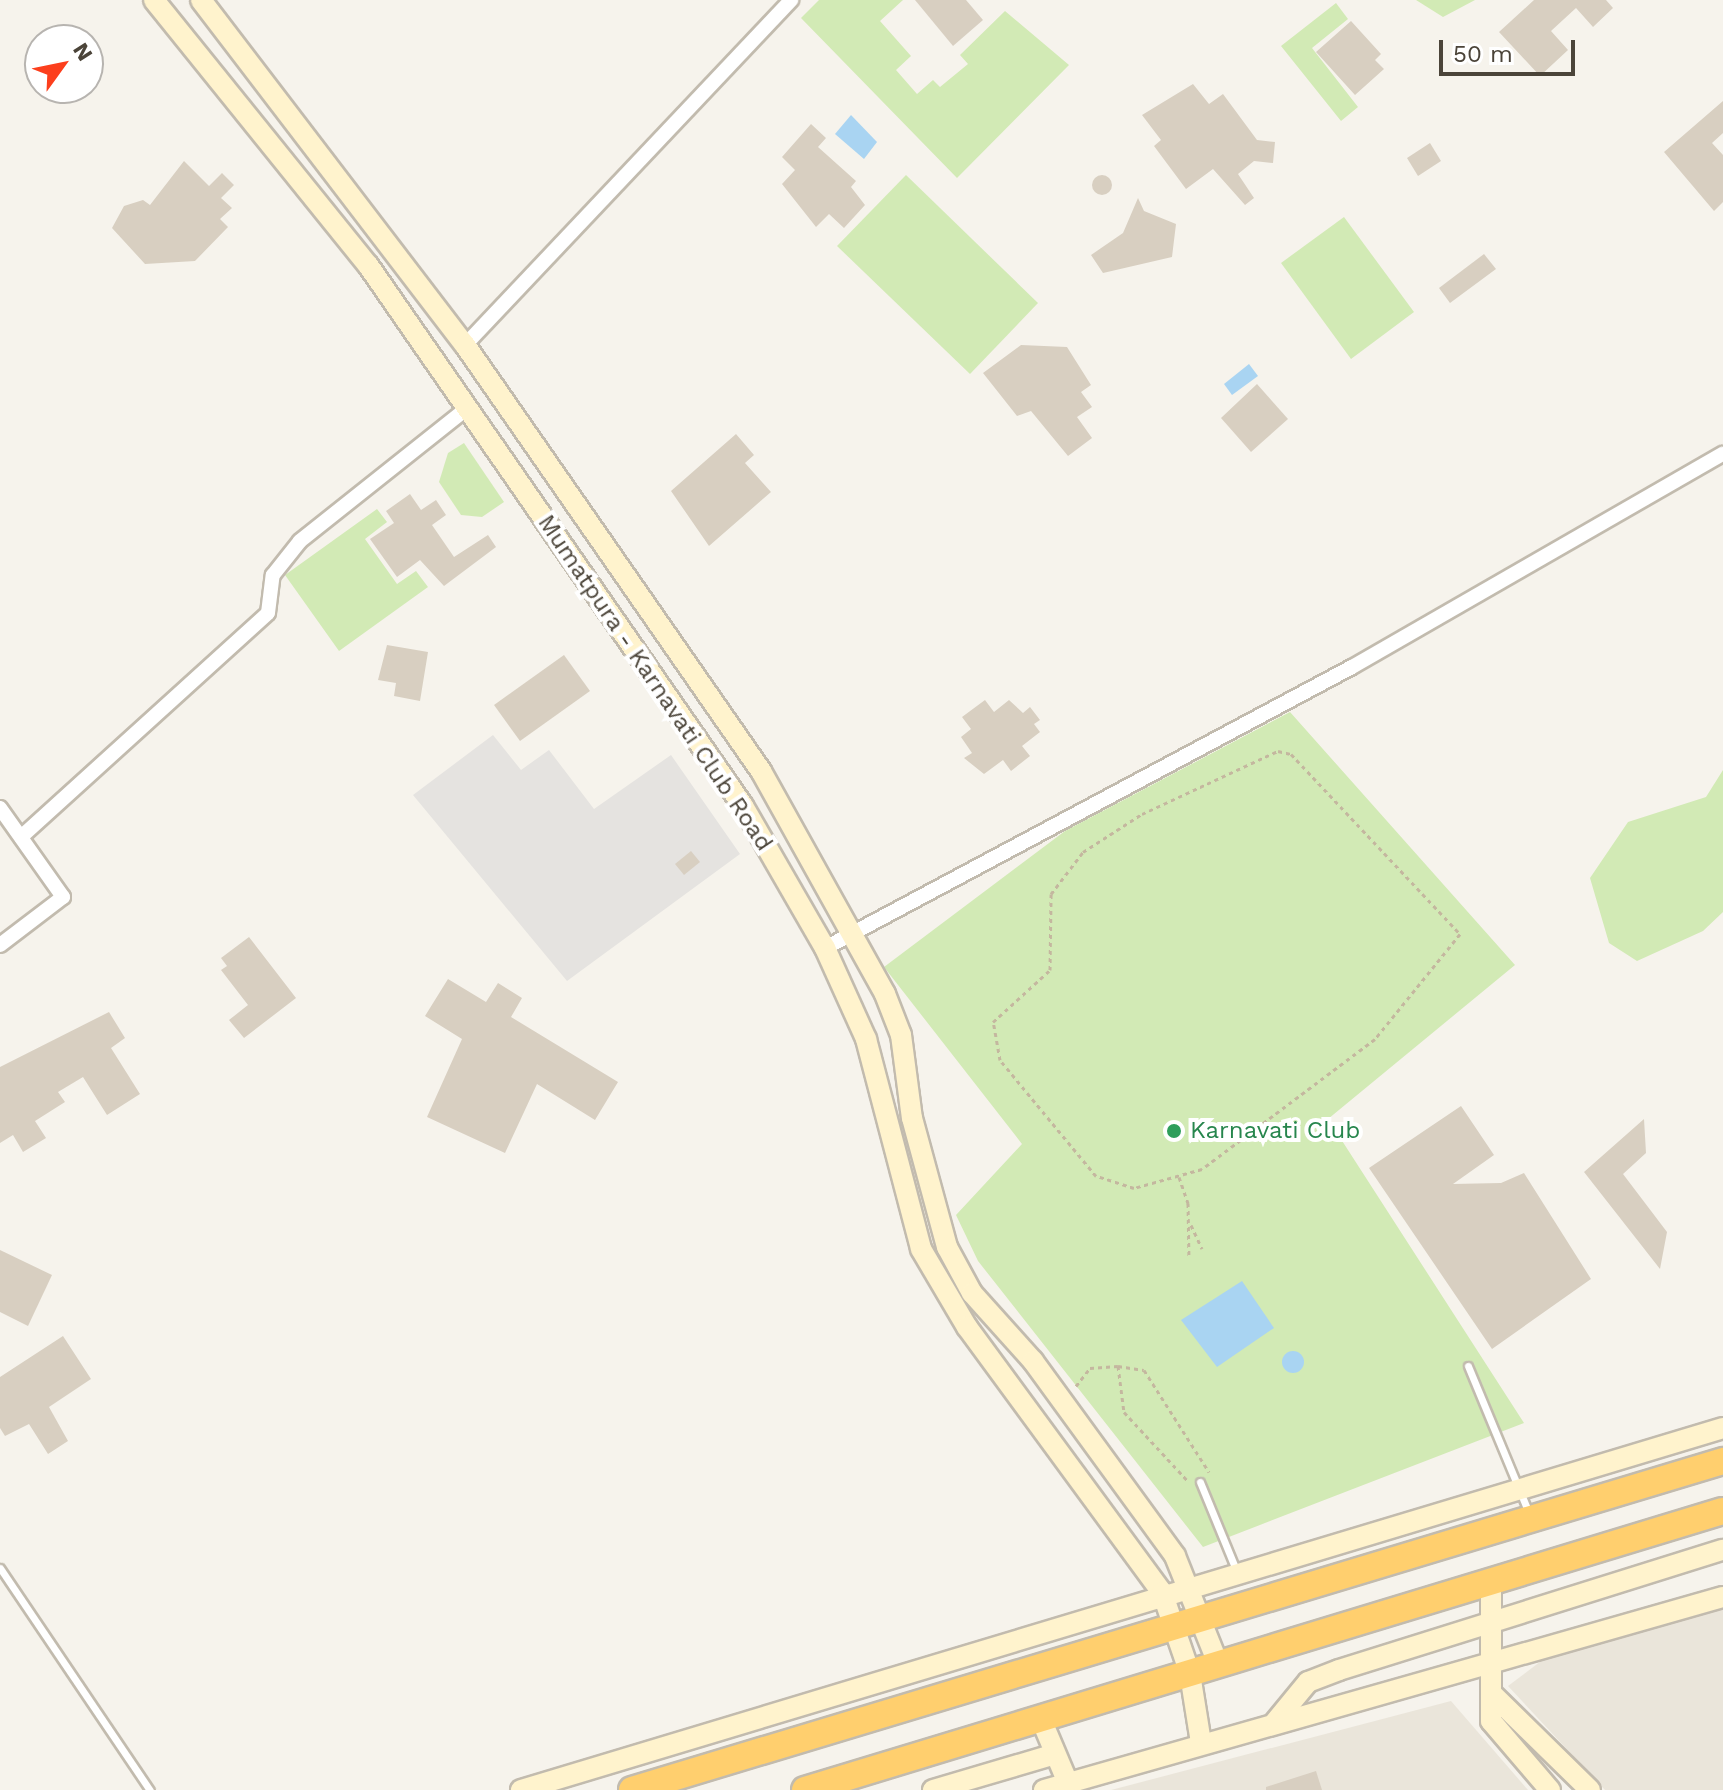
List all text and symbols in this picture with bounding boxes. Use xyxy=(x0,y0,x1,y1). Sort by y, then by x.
north arrow xyxy=(24,24,104,104)
scale bar xyxy=(1443,24,1579,74)
text: N xyxy=(68,38,98,65)
text: 50 m xyxy=(1453,40,1513,68)
street label: Mumatpura - Karnavati Club Road xyxy=(531,509,779,857)
place label: Karnavati Club xyxy=(1190,1117,1360,1145)
marker: Karnavati Club xyxy=(1165,1122,1183,1140)

